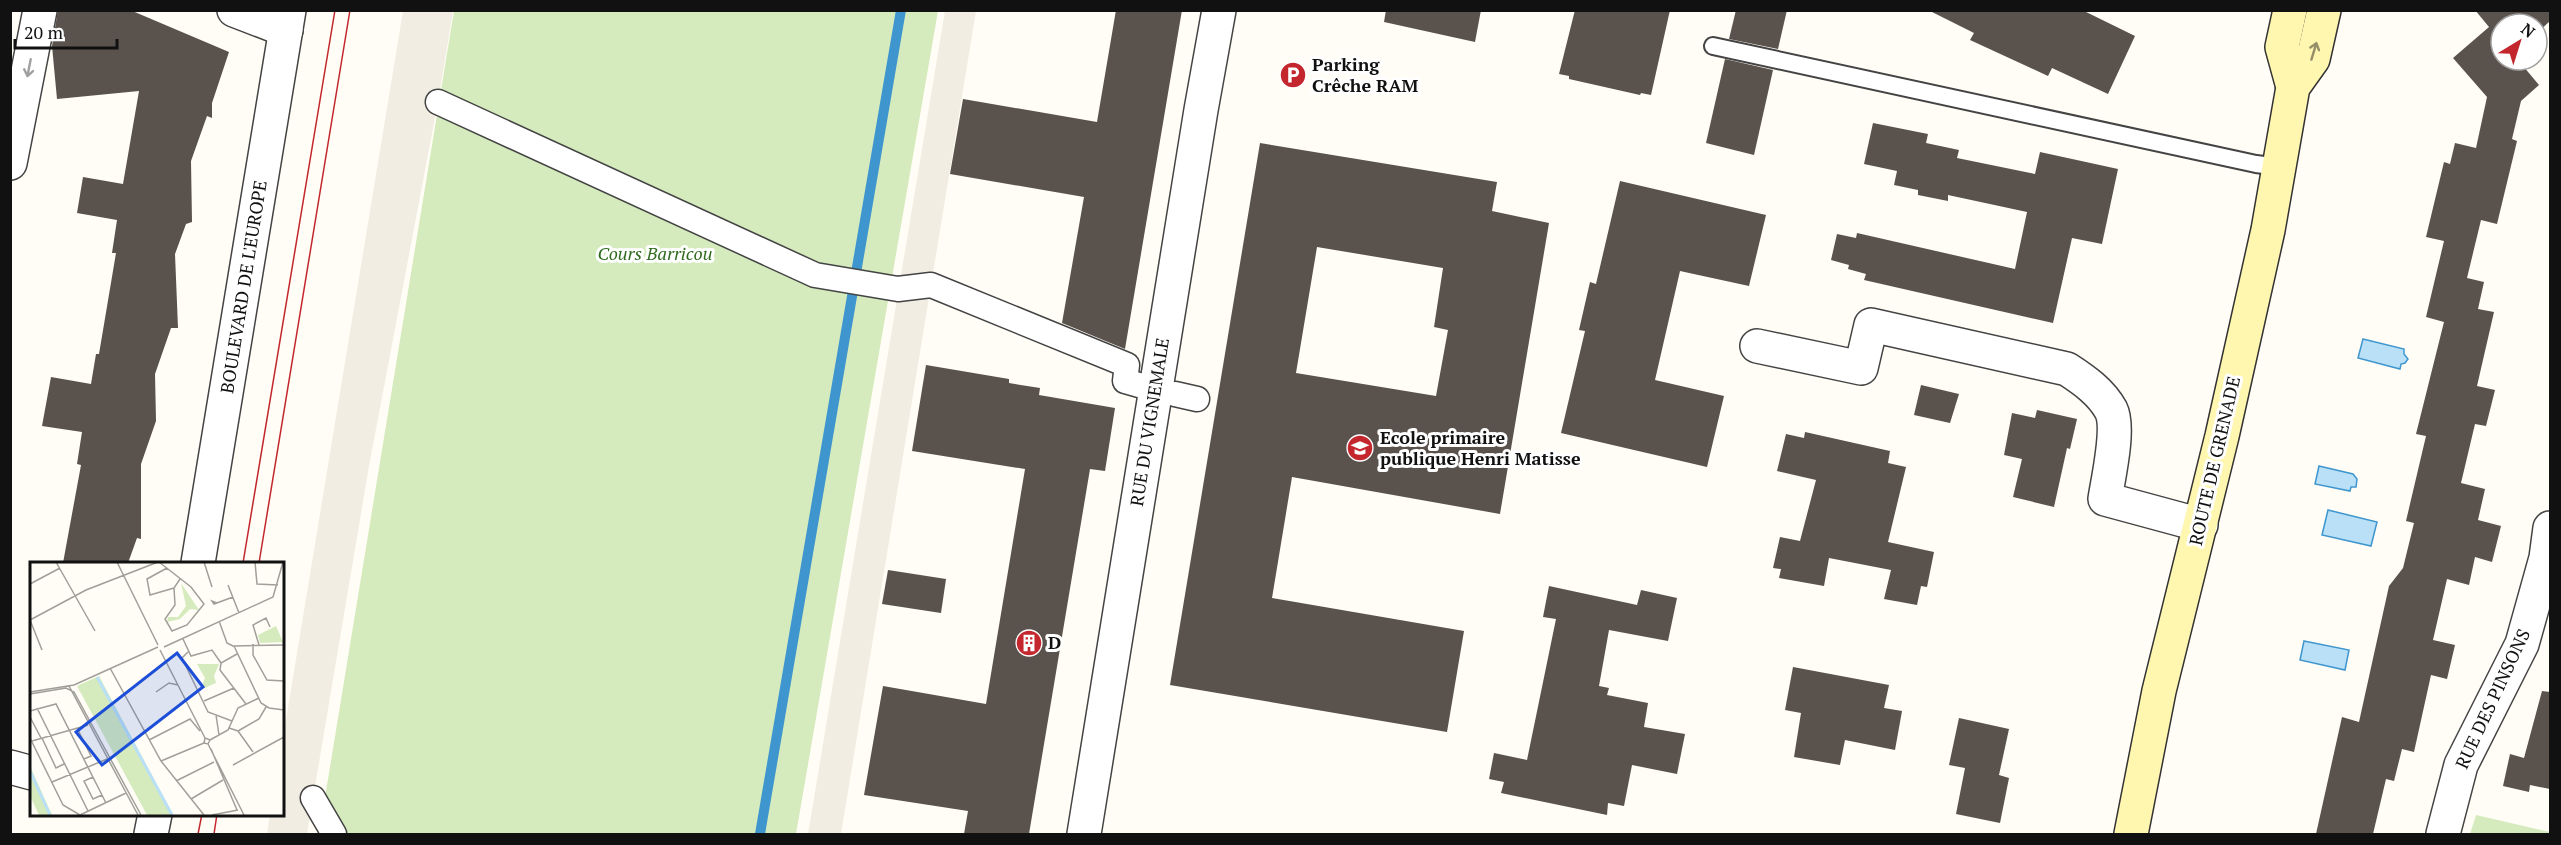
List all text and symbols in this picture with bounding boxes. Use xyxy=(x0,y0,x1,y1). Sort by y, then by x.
scale bar xyxy=(15,12,117,50)
north arrow xyxy=(2489,12,2549,72)
text: N xyxy=(2517,18,2540,43)
text: 20 m xyxy=(24,20,64,44)
one-way arrow xyxy=(2309,42,2320,61)
place label: Parking Crêche RAM xyxy=(1312,52,1419,97)
one-way arrow xyxy=(23,58,34,77)
parking icon: Parking Crêche RAM xyxy=(1278,60,1308,90)
street label: BOULEVARD DE L'EUROPE xyxy=(214,179,272,395)
park label: Cours Barricou xyxy=(598,241,712,265)
street label: RUE DU VIGNEMALE xyxy=(1124,336,1174,508)
street label: ROUTE DE GRENADE xyxy=(2183,374,2245,548)
place label: Ecole primaire publique Henri Matisse xyxy=(1380,425,1581,470)
school or university icon: Ecole primaire publique Henri Matisse xyxy=(1345,433,1375,463)
inset map xyxy=(30,562,284,815)
street label: RUE DES PINSONS xyxy=(2449,625,2535,772)
building icon: D xyxy=(1014,628,1044,658)
place label: D xyxy=(1048,630,1061,654)

